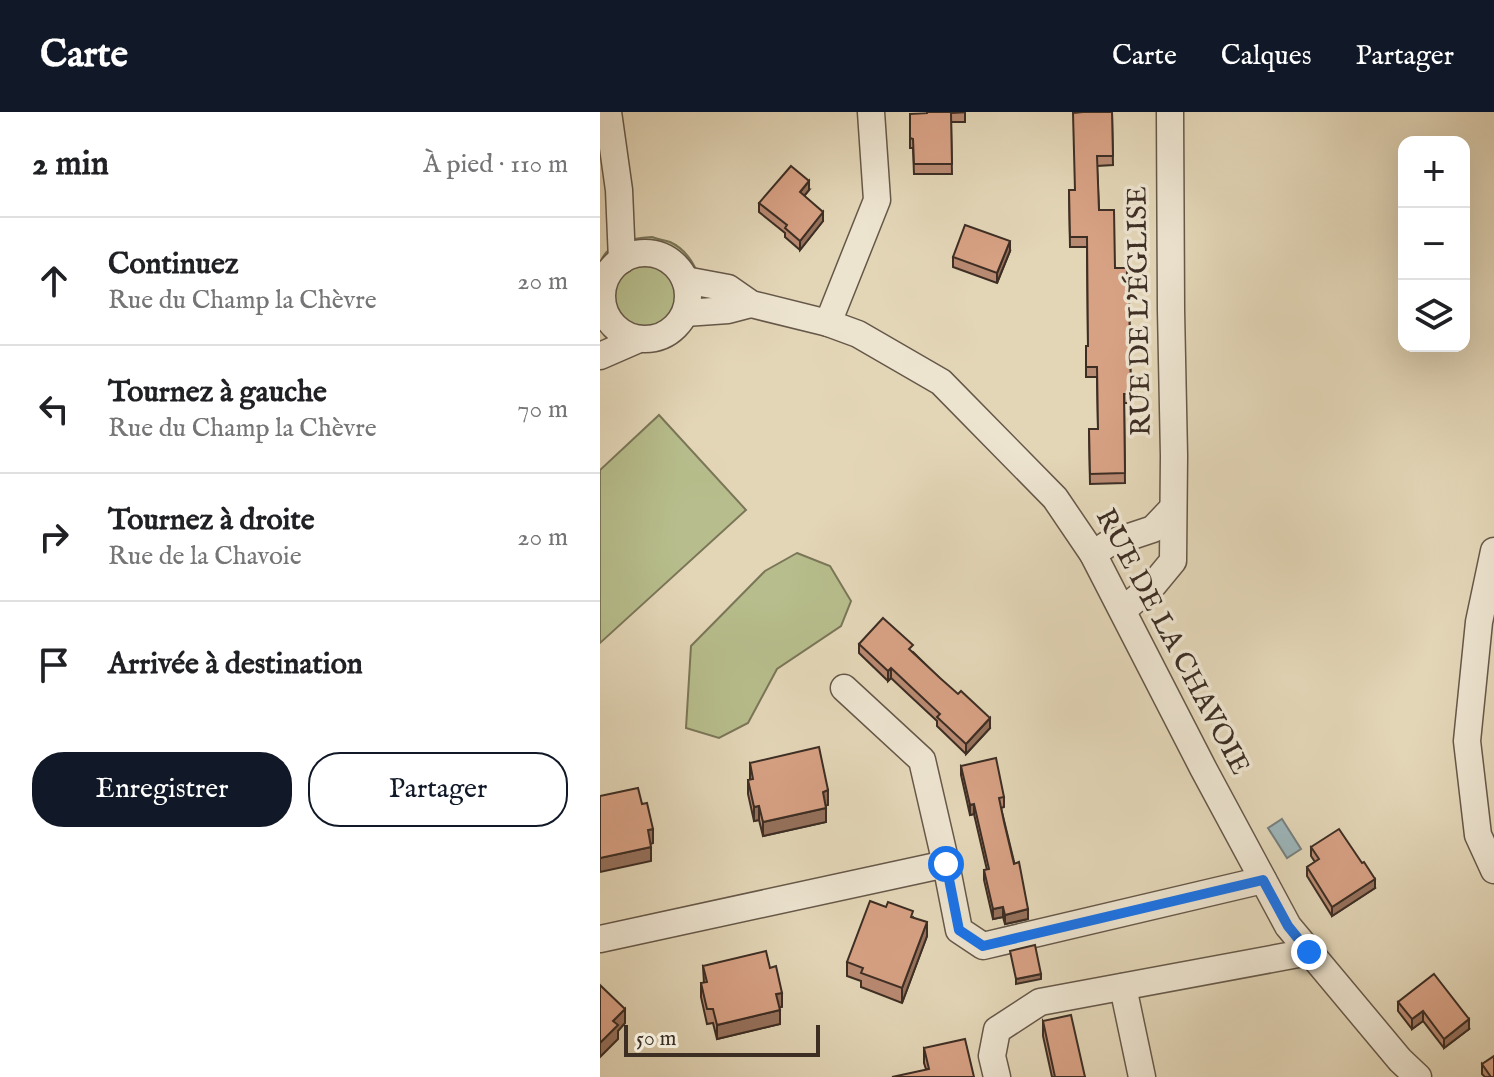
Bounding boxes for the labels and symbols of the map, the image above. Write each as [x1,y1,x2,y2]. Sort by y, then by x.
street label: RUE DE L'ÉGLISE [1119,186,1160,436]
street label: RUE DE LA CHAVOIE [1087,503,1257,781]
route start [928,846,964,882]
route end [1291,934,1327,970]
scale bar [624,1021,820,1057]

